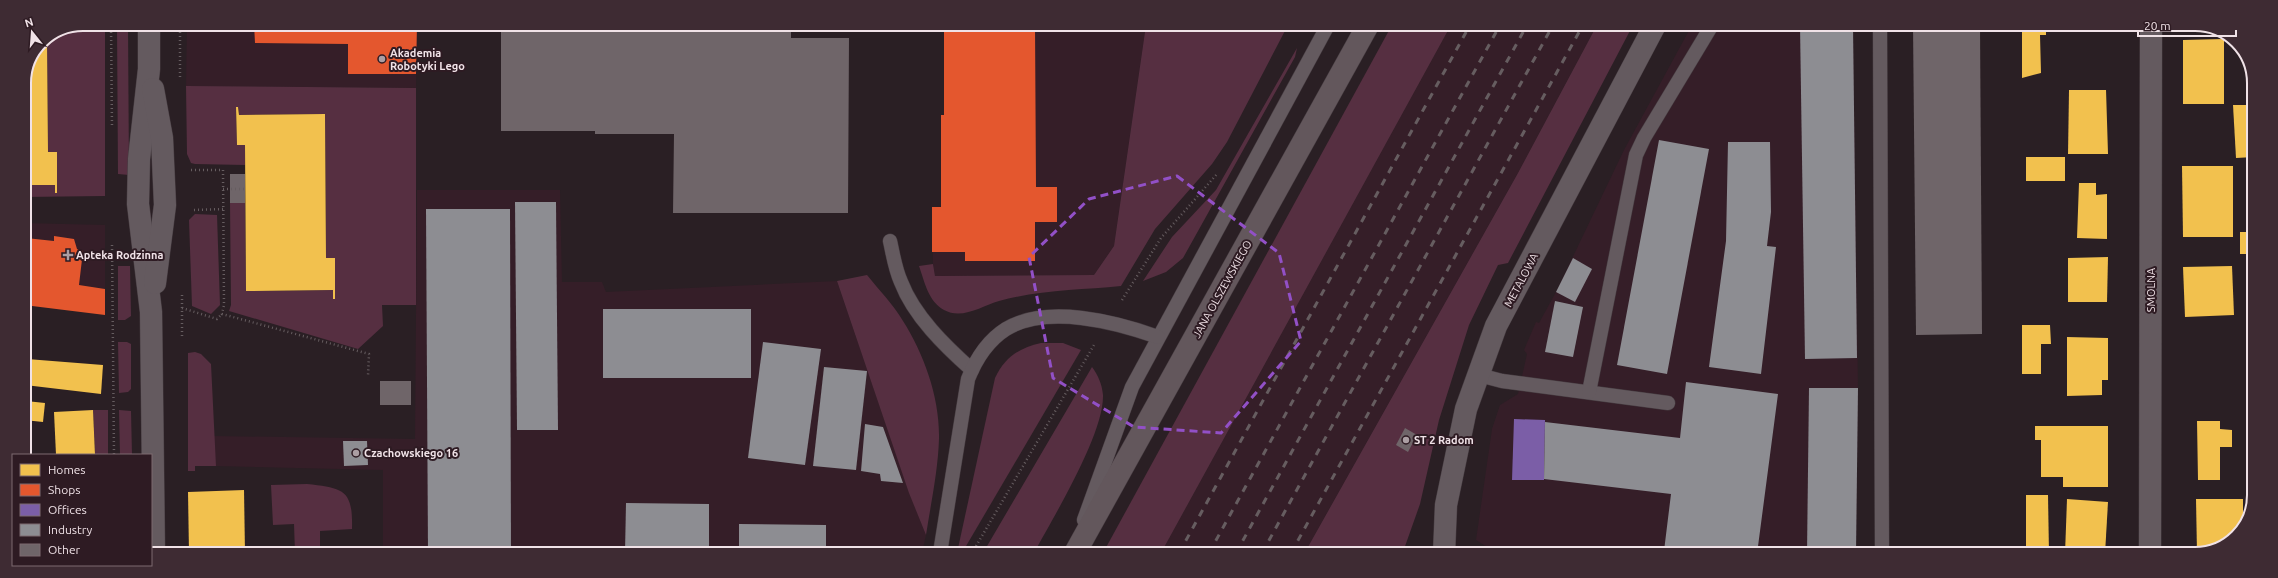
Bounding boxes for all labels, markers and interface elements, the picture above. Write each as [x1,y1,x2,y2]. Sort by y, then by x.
north arrow [12,12,52,52]
scale bar [2138,12,2236,38]
text: N [23,15,35,29]
text: 20 m [2144,19,2171,32]
place label: Akademia Robotyki Lego [390,47,465,72]
marker: Akademia Robotyki Lego [377,54,387,64]
street label: JANA OLSZEWSKIEGO [1190,238,1254,340]
place label: Apteka Rodzinna [76,249,163,261]
marker: Apteka Rodzinna [63,250,73,260]
street label: METALOWA [1502,250,1541,309]
street label: SMOLNA [2145,267,2157,312]
place label: ST 2 Radom [1414,434,1474,446]
marker: ST 2 Radom [1401,435,1411,445]
place label: Czachowskiego 16 [364,447,458,459]
marker: Czachowskiego 16 [351,448,361,458]
legend [12,454,152,566]
text: Homes [48,463,86,476]
text: Shops [48,483,80,496]
text: Offices [48,503,87,516]
text: Industry [48,523,93,536]
text: Other [48,543,81,556]

